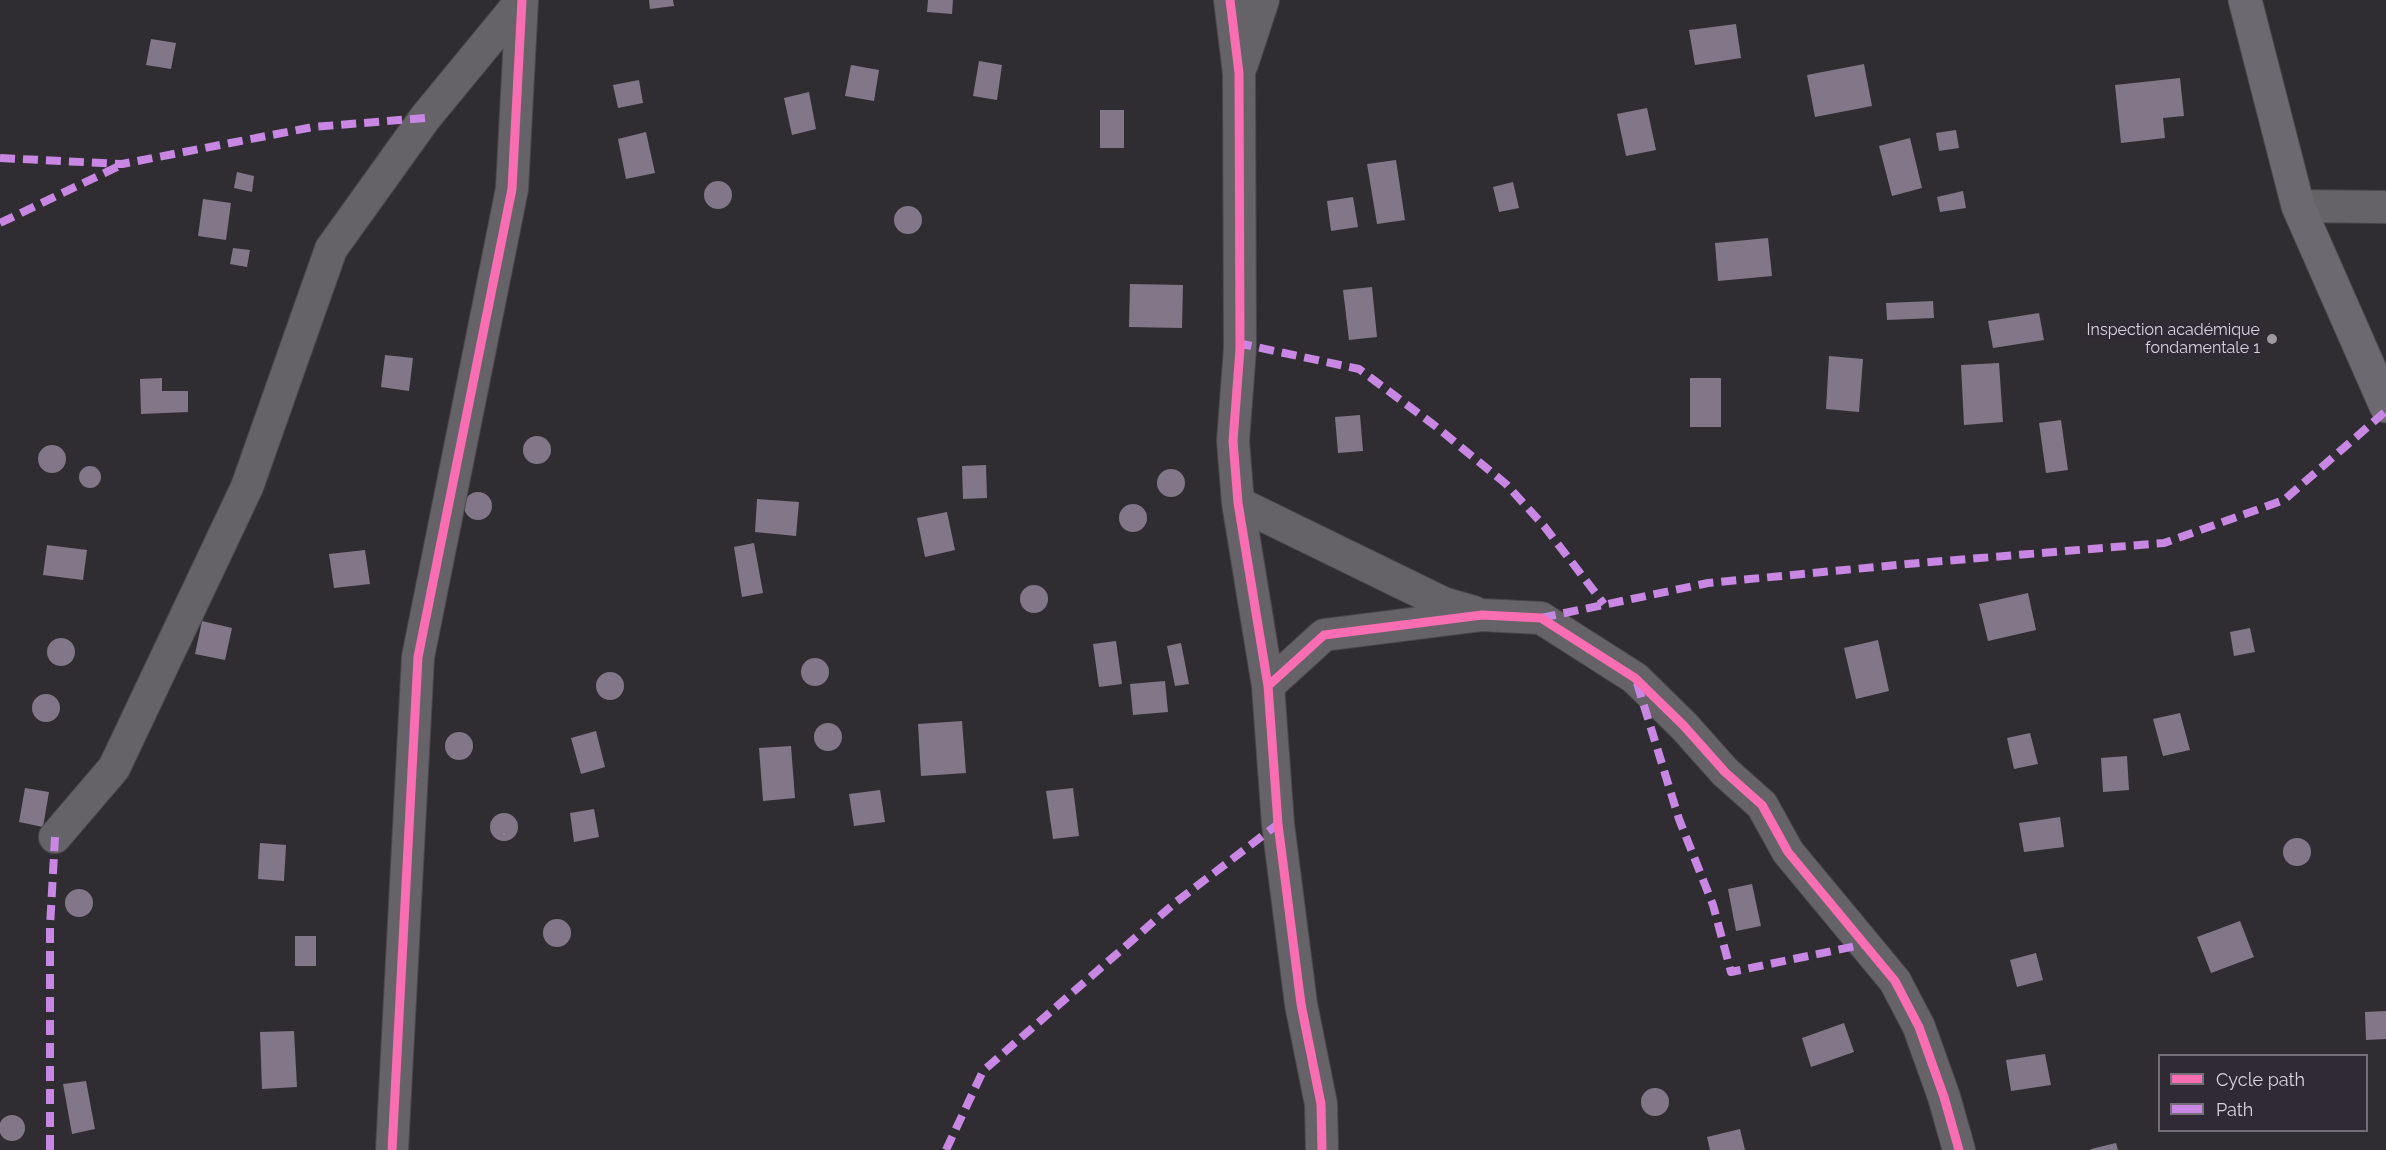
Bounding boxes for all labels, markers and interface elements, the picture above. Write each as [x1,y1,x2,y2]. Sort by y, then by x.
place label: Inspection académique fondamentale 1 [2087,320,2260,358]
marker: Inspection académique fondamentale 1 [2265,332,2279,346]
legend [2158,1054,2368,1132]
text: Cycle path [2216,1069,2305,1090]
text: Path [2216,1099,2253,1120]

